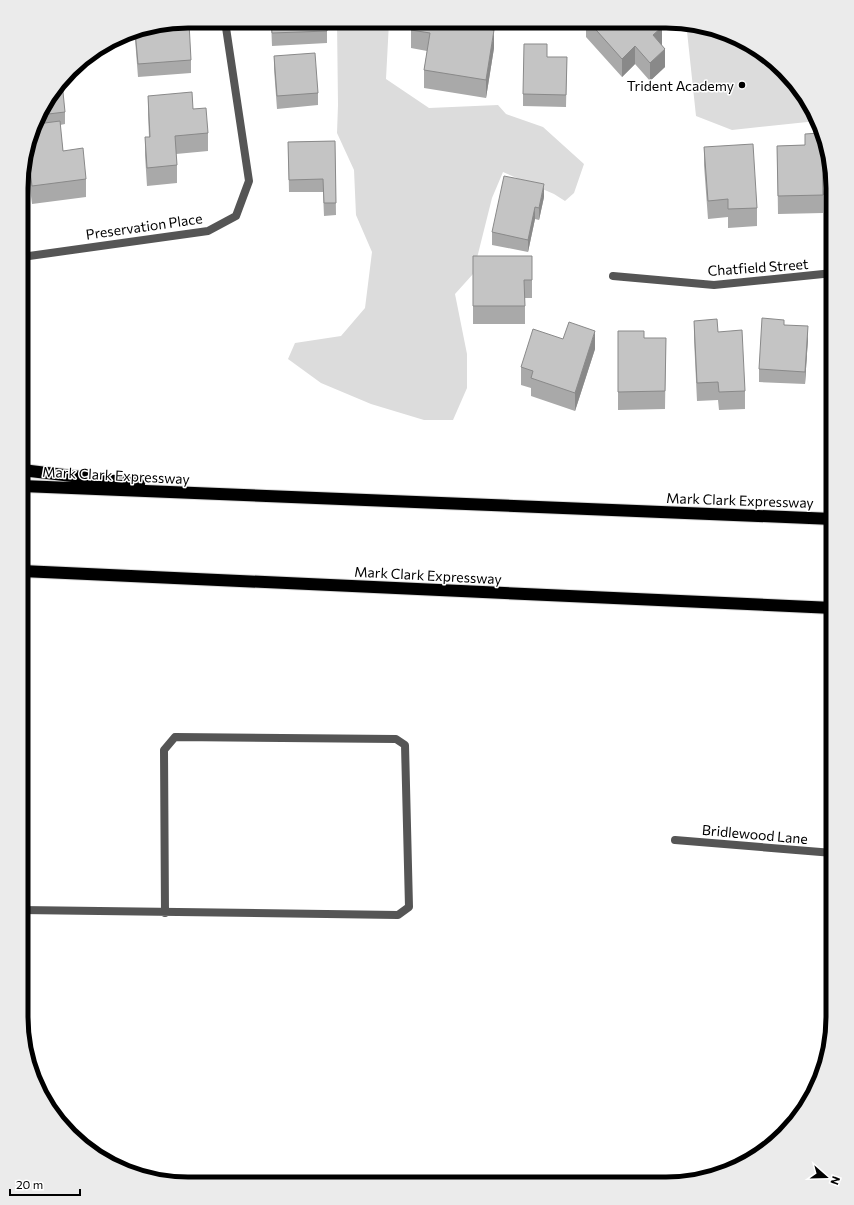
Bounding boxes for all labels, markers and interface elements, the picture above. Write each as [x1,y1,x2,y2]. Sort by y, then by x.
place label: Trident Academy [627,77,734,94]
marker: Trident Academy [737,80,747,90]
street label: Preservation Place [85,209,203,243]
street label: Chatfield Street [707,255,809,279]
street label: Mark Clark Expressway [42,463,190,487]
street label: Mark Clark Expressway [666,489,814,511]
street label: Mark Clark Expressway [354,563,502,587]
street label: Bridlewood Lane [701,821,809,847]
north arrow [806,1157,846,1197]
scale bar [10,1171,80,1197]
text: N [828,1174,843,1187]
text: 20 m [16,1177,43,1191]

